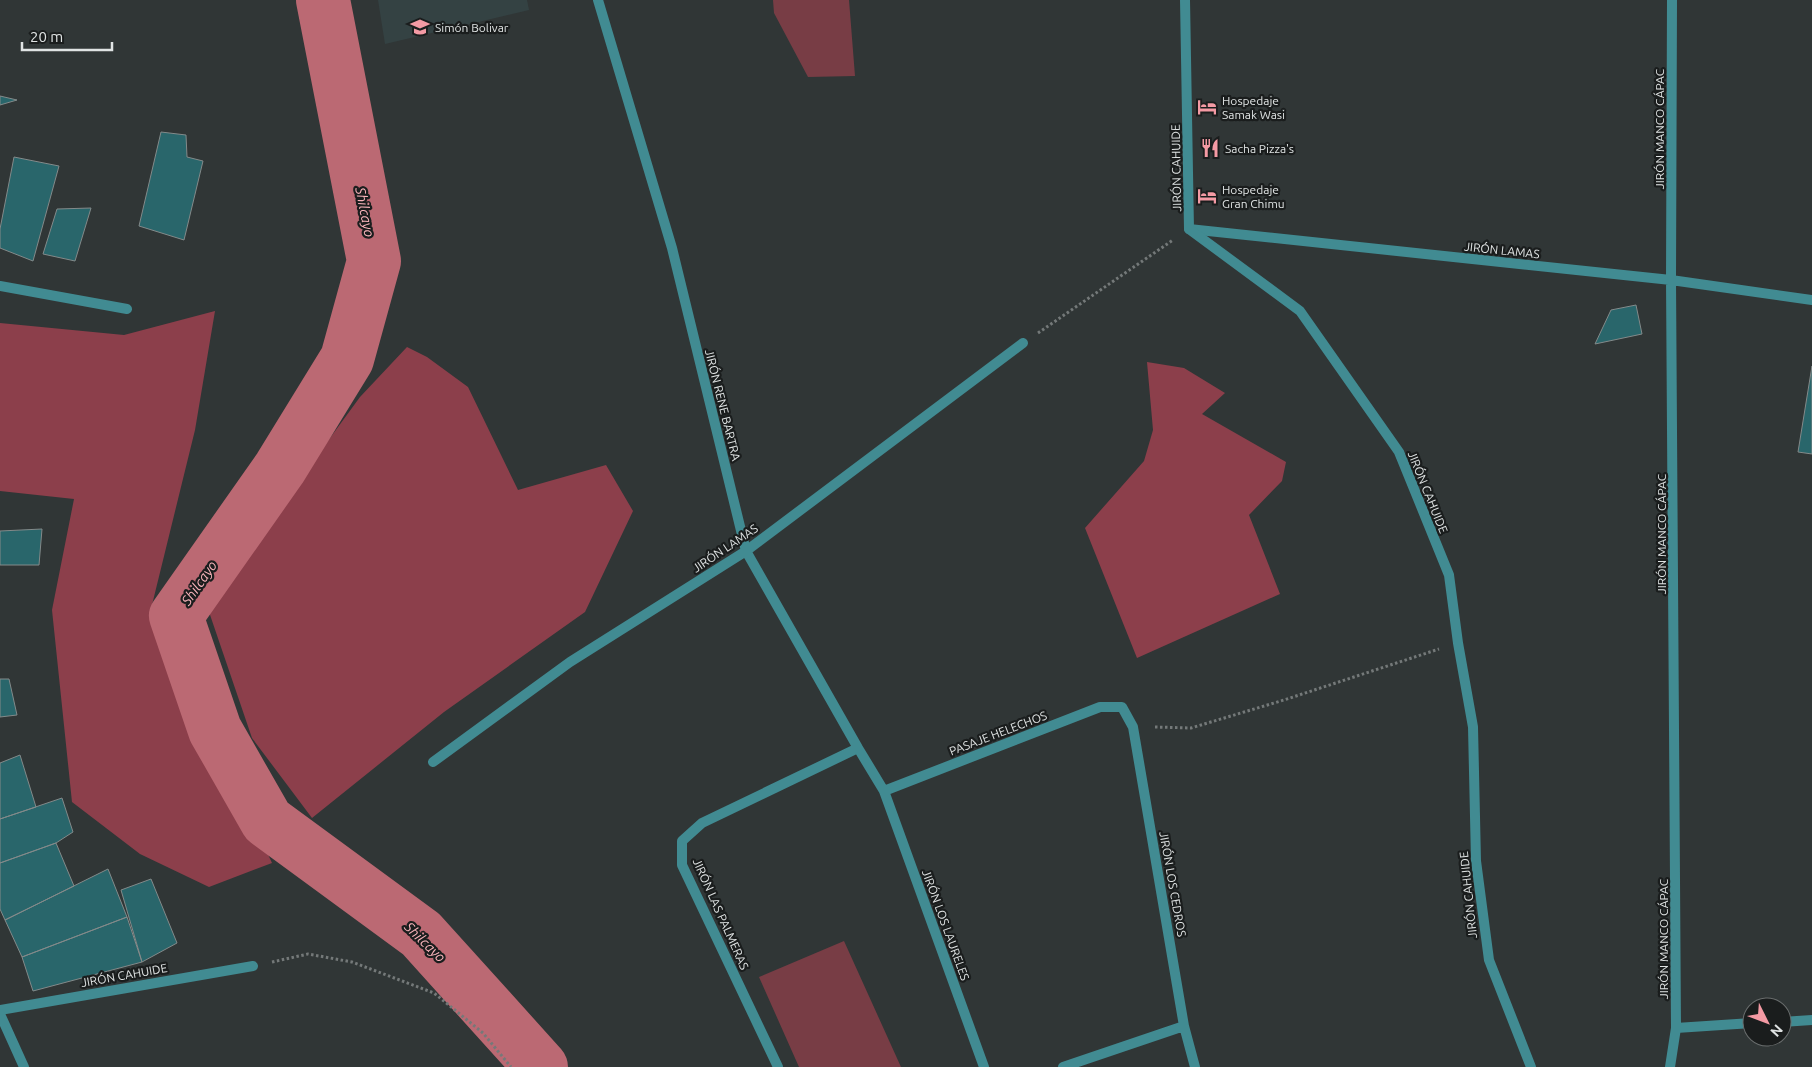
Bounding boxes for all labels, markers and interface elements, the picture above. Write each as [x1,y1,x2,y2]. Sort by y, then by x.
school or university icon: Simón Bolivar [409,16,431,38]
scale bar [22,20,112,52]
place label: Simón Bolivar [435,21,509,34]
text: 20 m [30,28,63,45]
street label: JIRÓN MANCO CÁPAC [1653,68,1666,189]
place label: Hospedaje Samak Wasi [1222,94,1285,121]
hotel icon: Hospedaje Samak Wasi [1196,96,1218,118]
street label: JIRÓN CAHUIDE [1169,124,1183,212]
restaurant icon: Sacha Pizza's [1199,137,1221,159]
place label: Sacha Pizza's [1225,142,1294,155]
place label: Hospedaje Gran Chimu [1222,183,1285,210]
water label: Shilcayo [352,185,378,239]
hotel icon: Hospedaje Gran Chimu [1196,185,1218,207]
street label: JIRÓN LAMAS [1464,240,1540,260]
street label: JIRÓN RENE BARTRA [703,348,743,462]
street label: JIRÓN CAHUIDE [1406,449,1450,535]
street label: JIRÓN MANCO CÁPAC [1655,473,1668,594]
street label: JIRÓN LAMAS [690,521,760,575]
water label: Shilcayo [177,557,220,609]
street label: PASAJE HELECHOS [947,708,1049,758]
street label: JIRÓN LOS CEDROS [1157,830,1189,938]
street label: JIRÓN CAHUIDE [1457,851,1479,939]
street label: JIRÓN LAS PALMERAS [691,856,751,972]
street label: JIRÓN LOS LAURELES [920,868,972,982]
street label: JIRÓN MANCO CÁPAC [1657,878,1670,999]
water label: Shilcayo [401,918,449,966]
street label: JIRÓN CAHUIDE [80,961,168,989]
north arrow [1742,997,1792,1047]
text: N [1767,1021,1786,1040]

